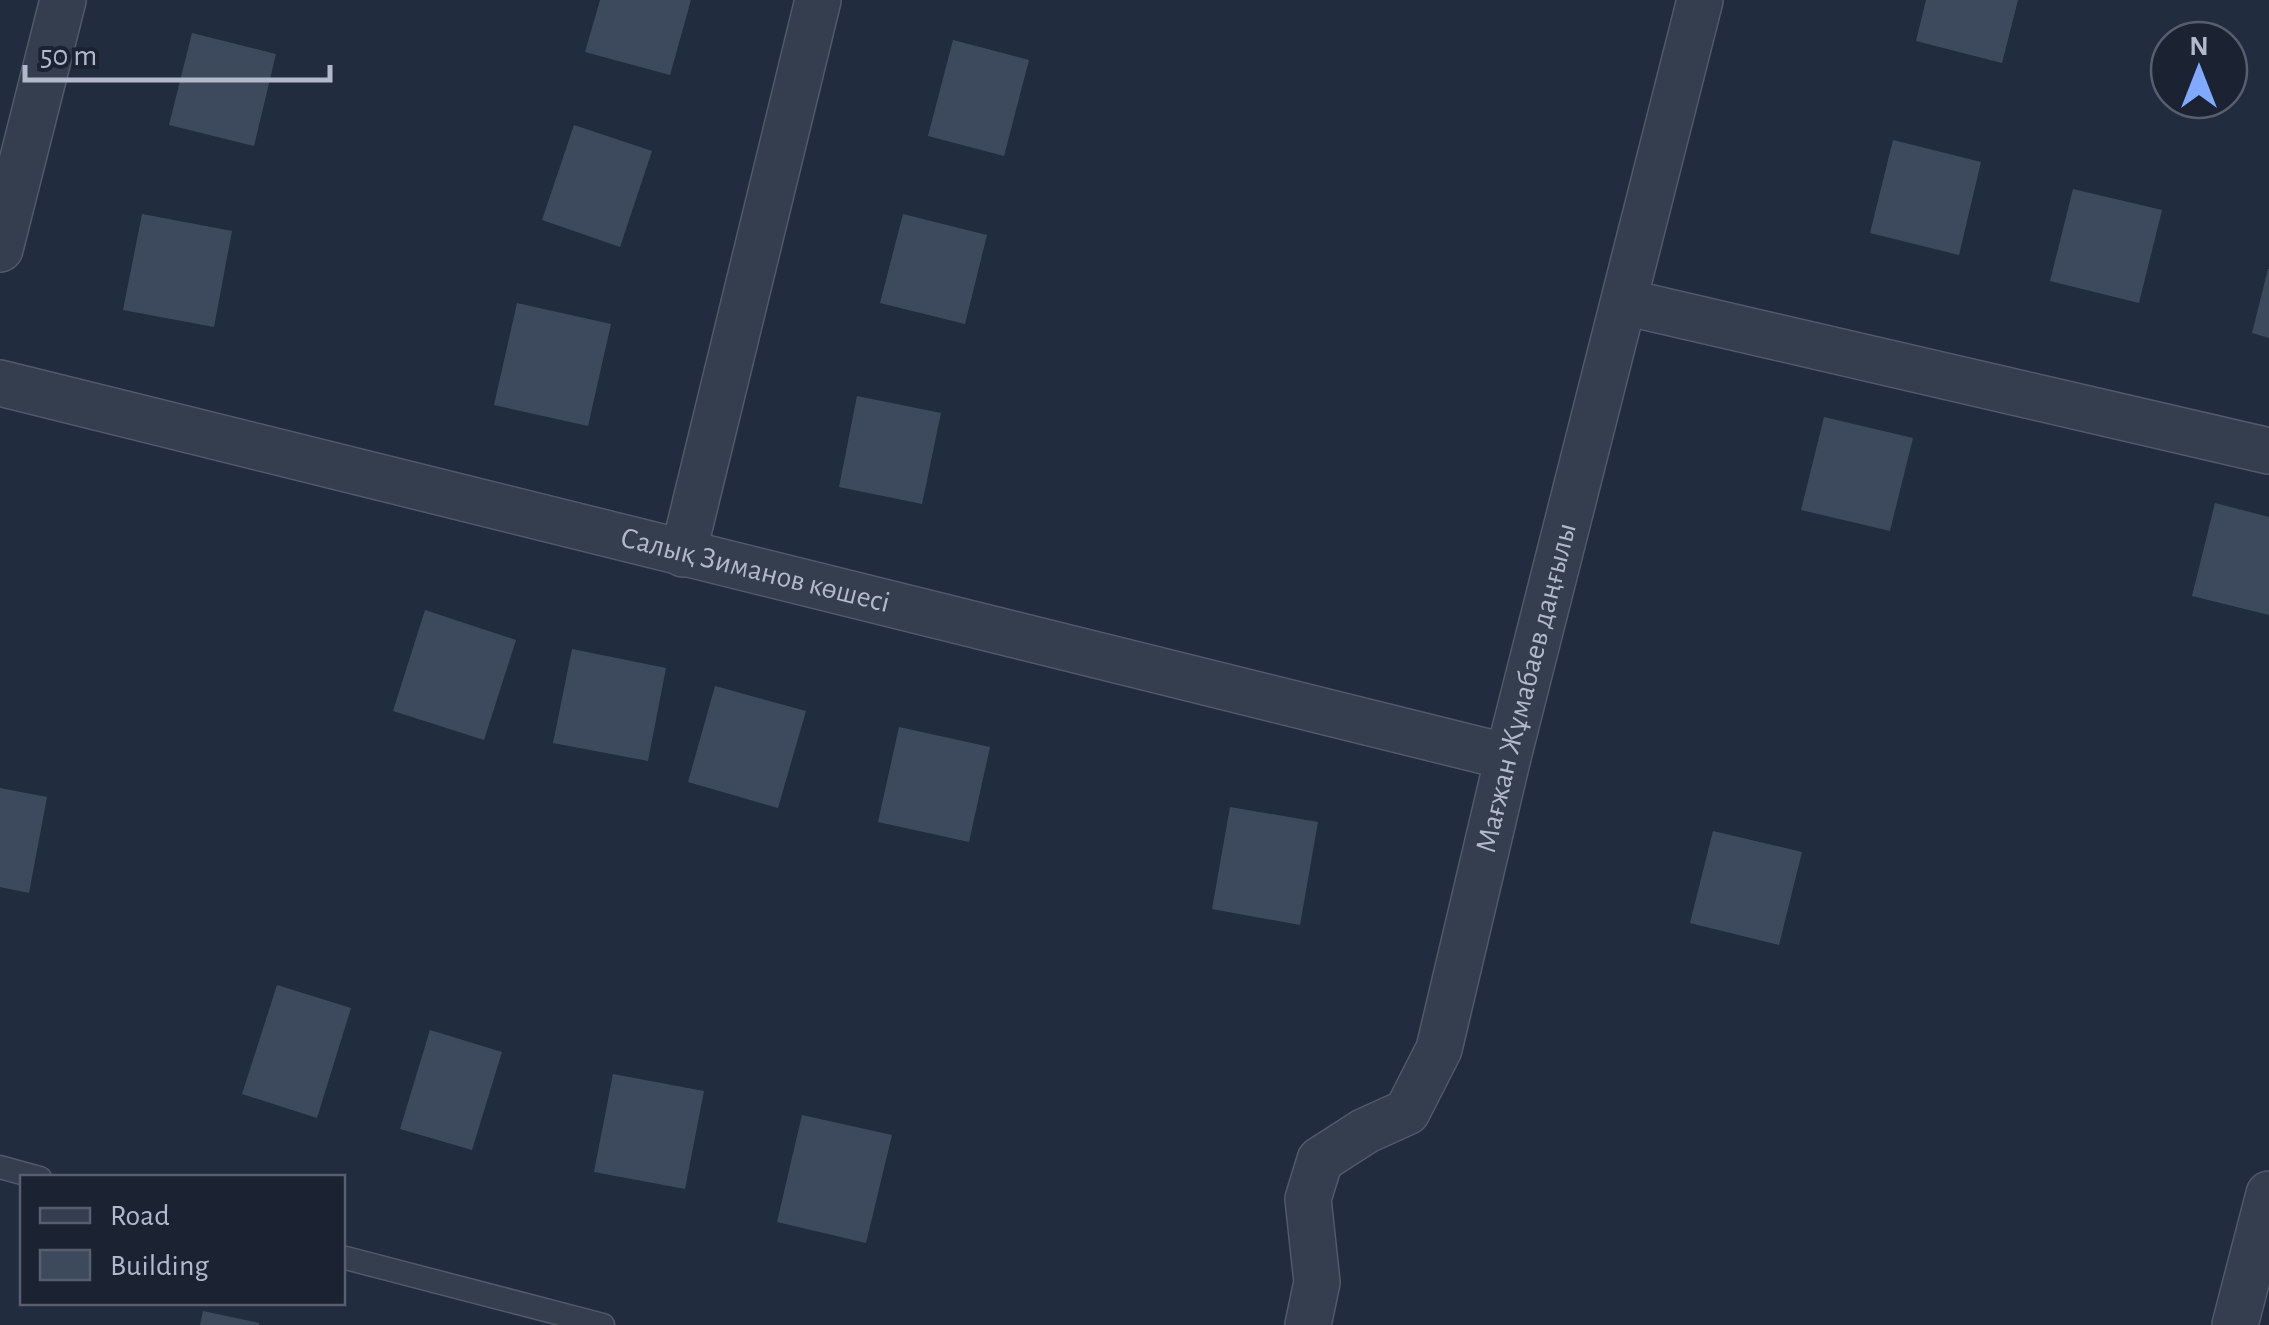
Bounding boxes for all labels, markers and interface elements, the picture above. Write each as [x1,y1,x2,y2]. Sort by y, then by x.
scale bar [25,20,330,82]
north arrow [2149,20,2249,120]
text: N [2189,33,2209,61]
text: 50 m [40,41,97,71]
street label: Мағжан Жұмабаев даңғылы [1471,520,1582,856]
street label: Салық Зиманов көшесі [617,522,893,618]
legend [20,1175,345,1305]
text: Road [110,1201,170,1231]
text: Building [110,1251,209,1281]

